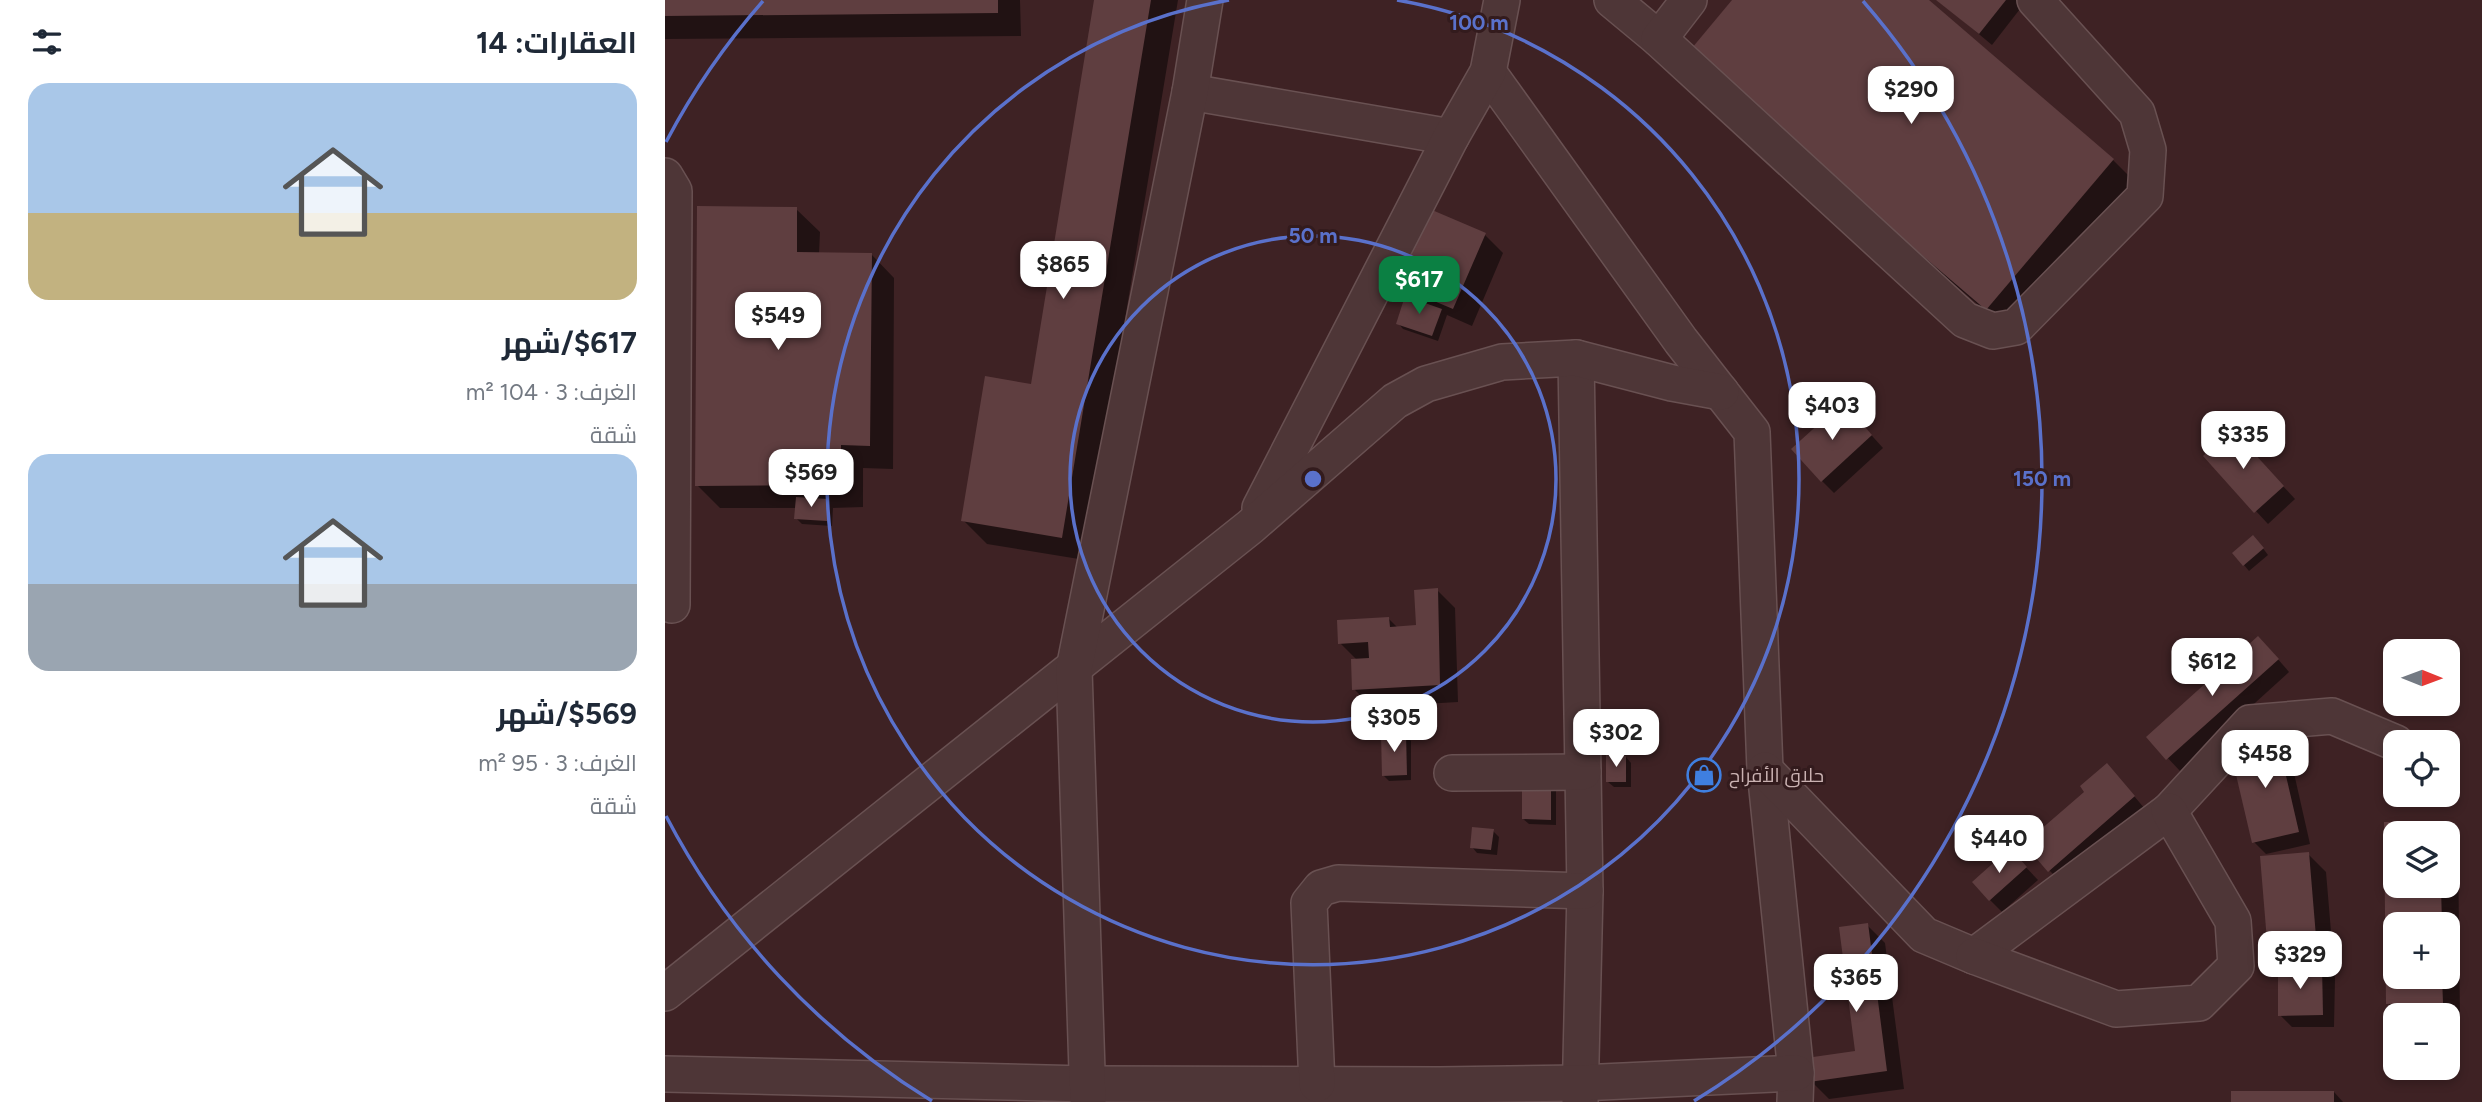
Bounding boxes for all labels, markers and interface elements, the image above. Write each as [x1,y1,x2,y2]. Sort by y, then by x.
text: 100 m [1449,10,1509,35]
icon: filters [28,23,66,61]
text: العقارات: 14 [476,24,637,61]
pin: $290 [1870,66,1952,126]
text: $290 [1884,75,1938,103]
icon: home [270,129,396,255]
text: 50 m [1288,223,1338,248]
pin: $865 [1022,242,1104,301]
text: $865 [1036,250,1090,278]
pin: $617 [1378,256,1460,316]
text: $617 [1395,265,1443,293]
pin: $549 [737,292,819,352]
text: $549 [751,301,805,329]
text: $617/شهر [502,324,637,361]
text: الغرف: 3 · 104 m² [466,378,637,406]
pin: $403 [1791,382,1873,442]
text: $403 [1805,391,1860,419]
pin: $335 [2202,412,2284,471]
text: $335 [2217,420,2269,448]
text: شقة [590,421,637,449]
pin: $569 [770,449,852,509]
text: $569 [785,458,837,486]
text: 150 m [2013,466,2071,491]
centre of rings [1301,467,1325,491]
icon: home [270,500,396,626]
pin: $612 [2171,638,2253,698]
north arrow [2383,639,2461,716]
map controls [2383,639,2460,1080]
text: $612 [2187,647,2237,675]
pin: $305 [1353,694,1435,754]
text: $569/شهر [497,695,637,732]
text: $305 [1367,703,1421,731]
pin: $302 [1575,710,1657,769]
text: $302 [1589,718,1643,746]
pin: $458 [2224,730,2306,790]
button: locate [2383,730,2460,807]
text: $458 [2238,739,2292,767]
text: الغرف: 3 · 95 m² [478,749,637,777]
shop icon: حلاق الأفراح [1685,756,1723,794]
place label: حلاق الأفراح [1729,764,1824,789]
text: شقة [590,792,637,820]
pin: $440 [1958,816,2040,875]
button: layers [2383,821,2460,898]
text: $440 [1971,824,2027,852]
button: + [2383,912,2460,989]
pin: $329 [2259,932,2341,991]
text: $329 [2274,940,2326,968]
pin: $365 [1815,954,1897,1014]
text: $365 [1830,963,1882,991]
button: − [2383,1003,2460,1080]

